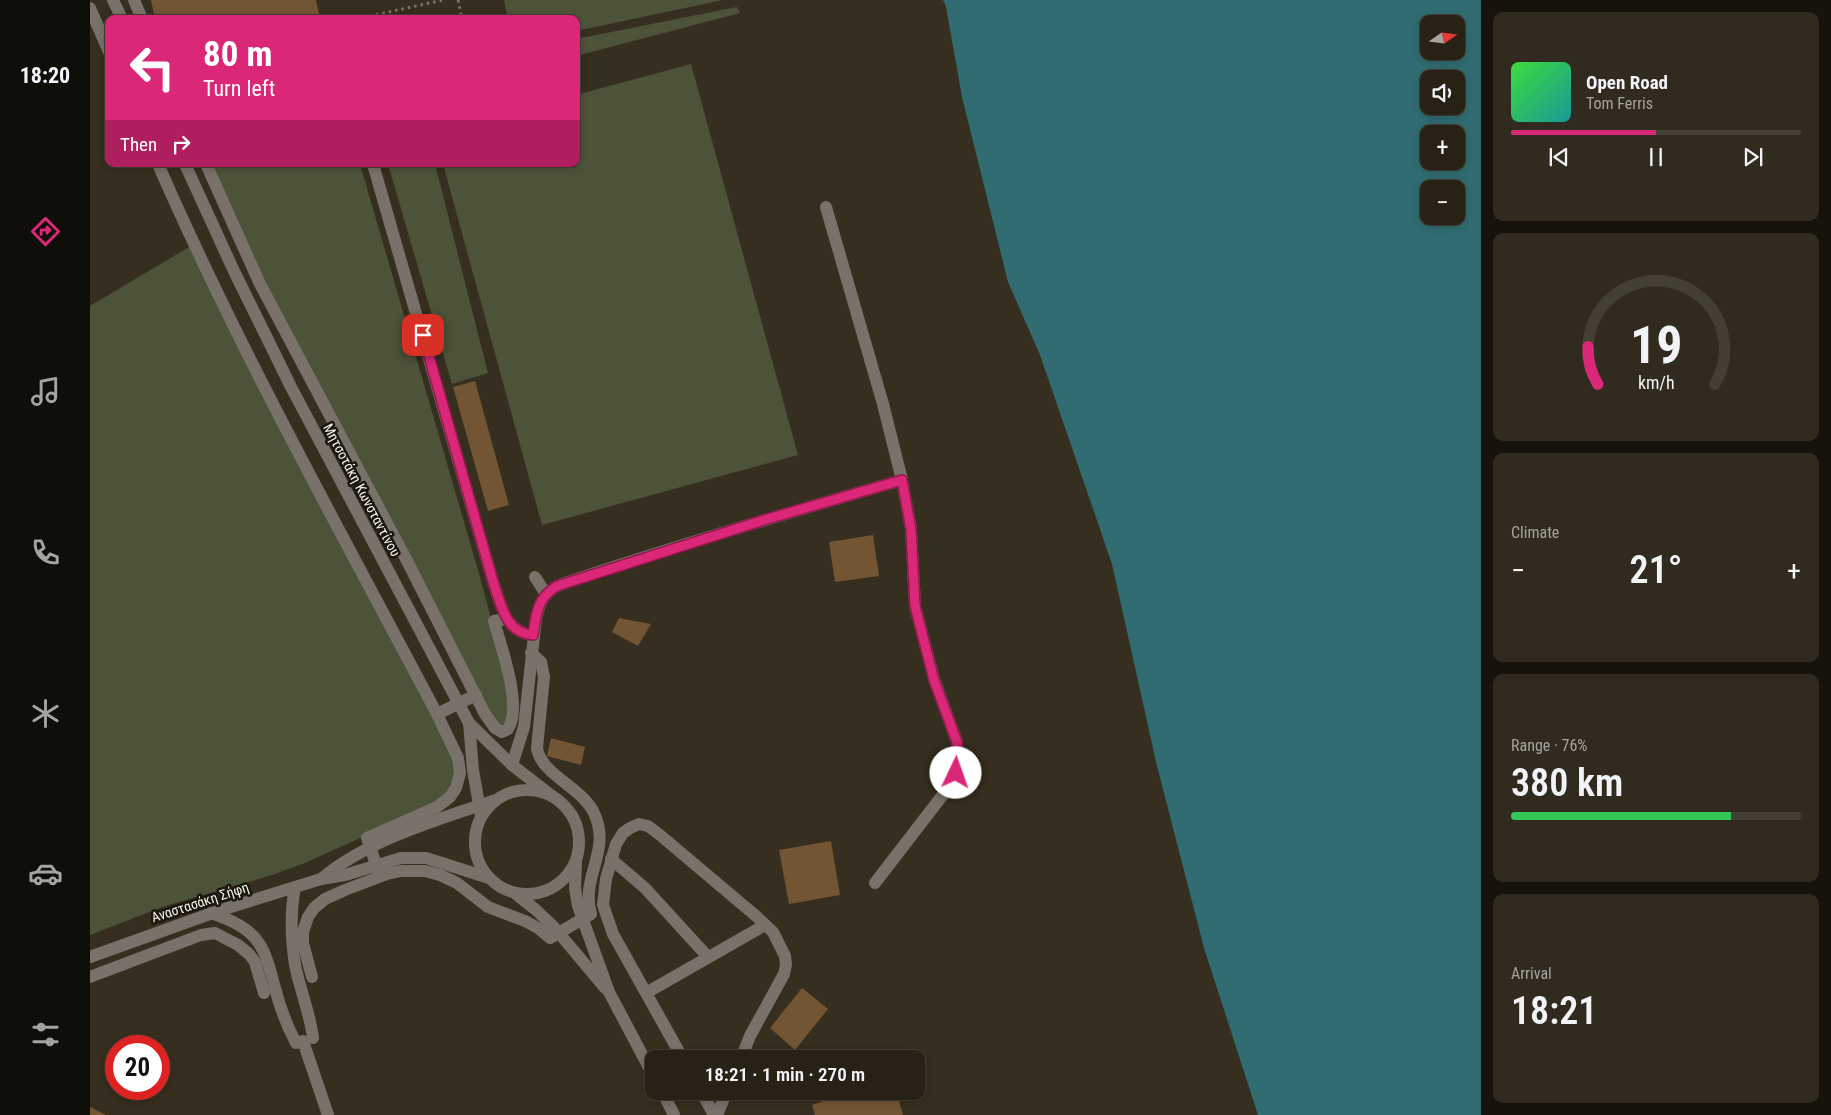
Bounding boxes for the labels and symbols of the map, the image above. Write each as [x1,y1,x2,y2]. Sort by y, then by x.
north arrow [1420,15,1465,60]
pin [402,314,444,356]
street label: Μητσοτάκη Κωνσταντίνου [320,421,404,559]
position arrow [929,746,981,798]
street label: Αναστασάκη Σήφη [149,879,251,926]
speed limit sign: 20 [105,1035,170,1100]

